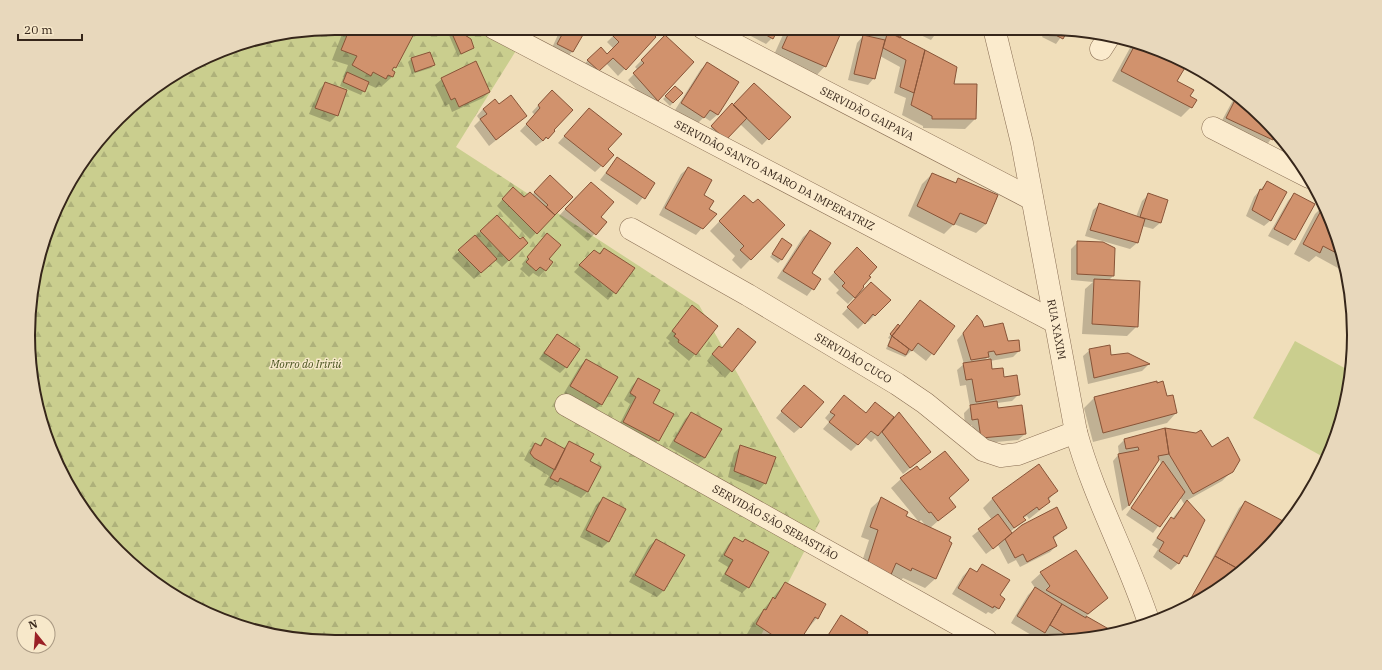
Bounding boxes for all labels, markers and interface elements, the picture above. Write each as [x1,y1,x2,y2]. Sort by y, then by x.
scale bar [18,16,82,42]
text: 20 m [24,22,53,37]
street label: SERVIDÃO GAIPAVA [818,83,917,144]
street label: SERVIDÃO SANTO AMARO DA IMPERATRIZ [672,117,877,233]
street label: RUA XAXIM [1044,298,1069,361]
street label: SERVIDÃO CUCO [812,330,894,386]
park label: Morro do Iririú [269,357,342,371]
street label: SERVIDÃO SÃO SEBASTIÃO [710,481,841,563]
north arrow [16,614,56,654]
text: N [27,616,40,632]

